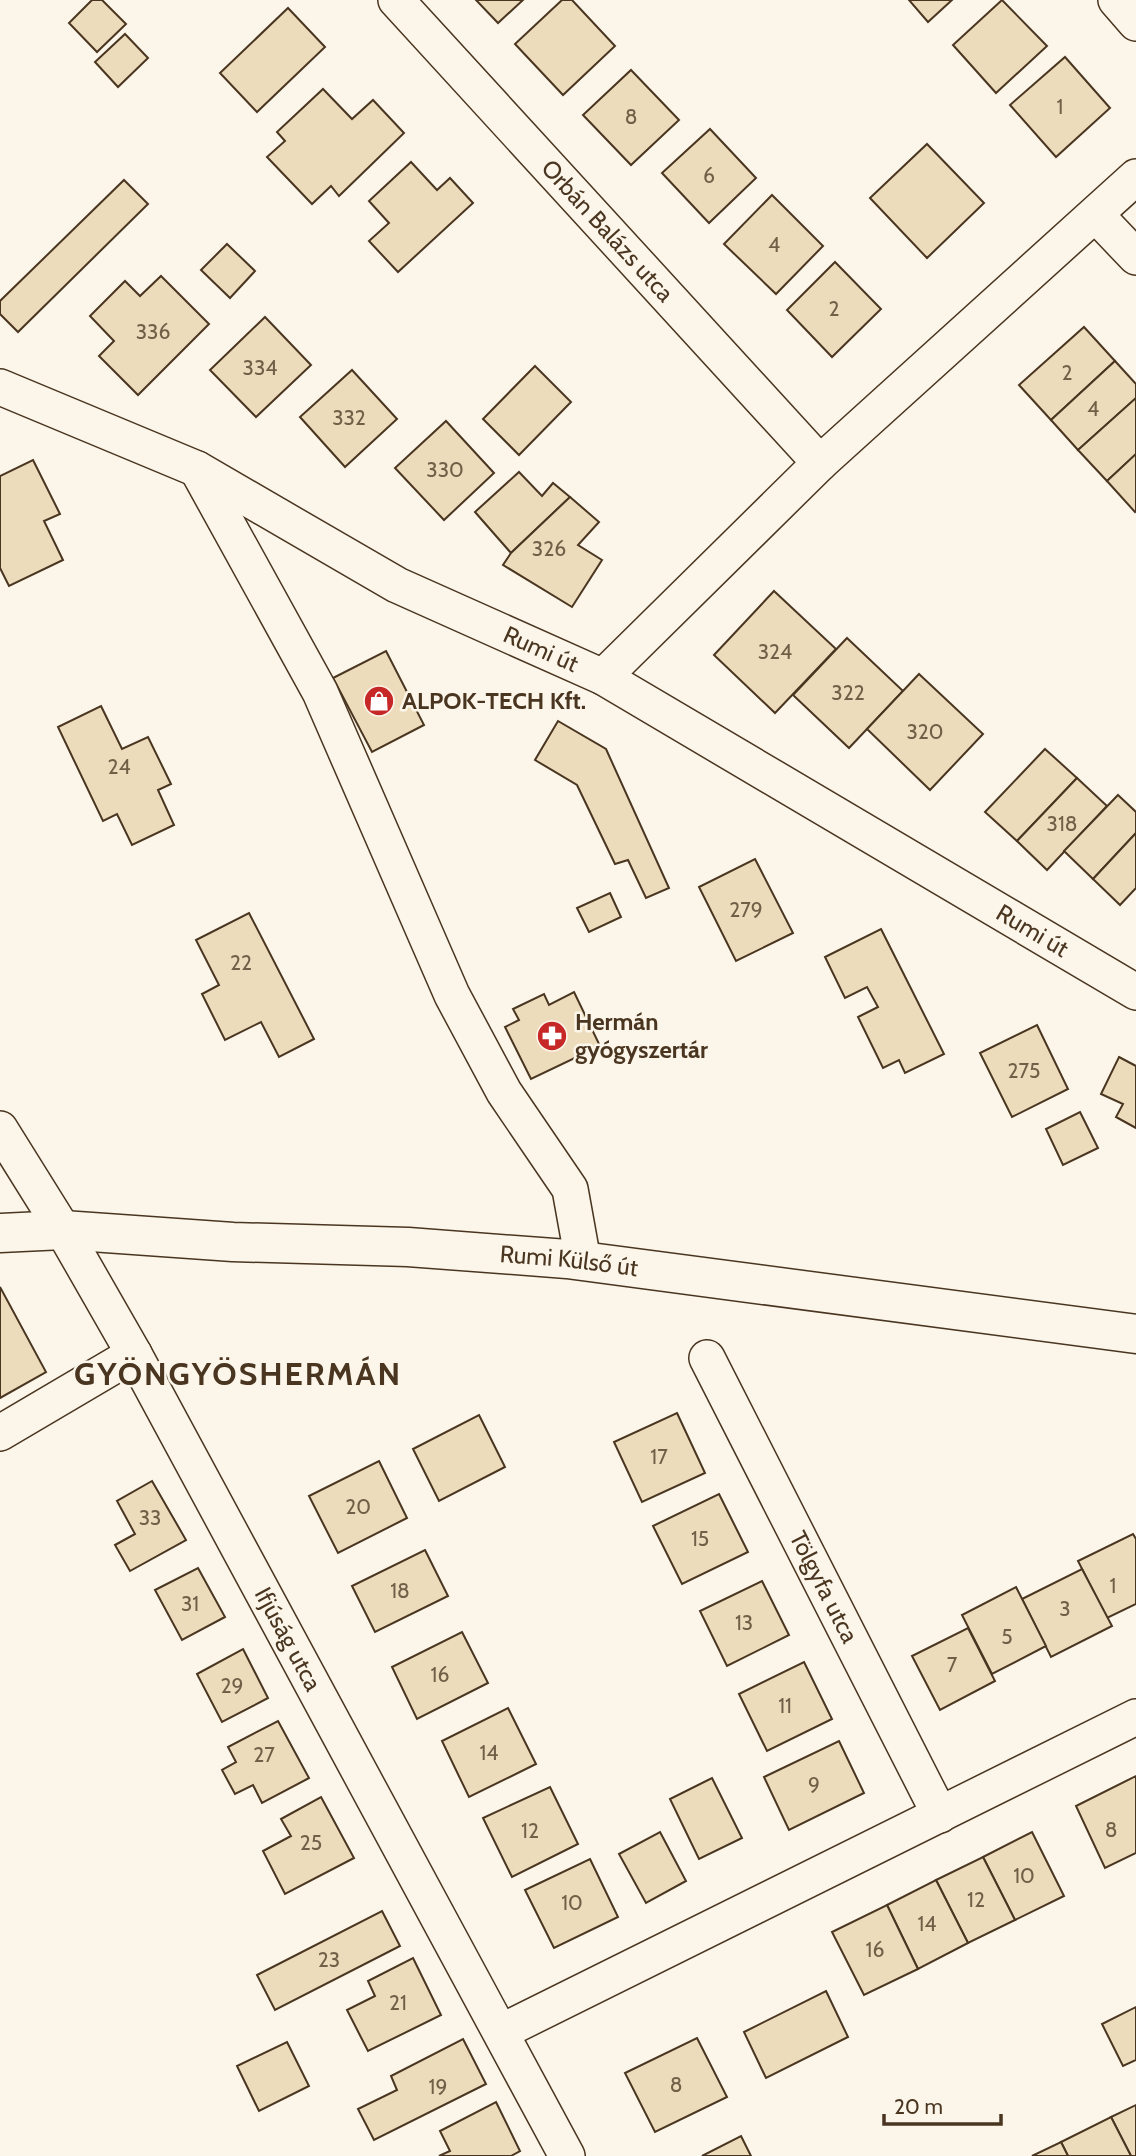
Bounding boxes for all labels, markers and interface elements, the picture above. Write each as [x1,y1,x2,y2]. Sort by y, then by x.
house number: 1 [1057,94,1063,119]
house number: 8 [625,104,637,129]
street label: Orbán Balázs utca [535,153,680,308]
house number: 6 [703,163,715,188]
house number: 4 [768,232,780,257]
house number: 2 [828,296,840,321]
house number: 336 [136,319,170,344]
house number: 334 [243,355,277,380]
house number: 2 [1061,360,1073,385]
house number: 4 [1087,396,1099,421]
house number: 332 [332,405,366,430]
house number: 330 [426,457,464,482]
house number: 326 [532,536,566,561]
street label: Rumi út [499,619,583,678]
house number: 324 [758,639,792,664]
house number: 322 [831,680,865,705]
shop icon: ALPOK-TECH Kft. [362,684,396,718]
place label: ALPOK-TECH Kft. [402,686,586,715]
house number: 320 [906,719,944,744]
house number: 24 [107,754,131,779]
house number: 318 [1047,811,1077,836]
house number: 279 [729,897,763,922]
street label: Rumi út [991,898,1074,963]
house number: 22 [230,950,252,975]
place label: Hermán gyógyszertár [575,1007,708,1064]
pharmacy icon: Hermán gyógyszertár [535,1019,569,1053]
house number: 275 [1008,1058,1040,1083]
street label: Rumi Külső út [499,1239,640,1282]
district label: GYÖNGYÖSHERMÁN [74,1354,402,1393]
house number: 17 [650,1444,668,1469]
house number: 20 [345,1494,371,1519]
house number: 33 [139,1505,161,1530]
house number: 15 [691,1526,709,1551]
street label: Tölgyfa utca [784,1526,865,1648]
house number: 1 [1110,1573,1116,1598]
house number: 18 [390,1578,410,1603]
street label: Ifjúság utca [249,1582,328,1696]
house number: 31 [181,1591,199,1616]
house number: 3 [1059,1596,1071,1621]
house number: 13 [735,1610,753,1635]
house number: 5 [1001,1624,1013,1649]
house number: 7 [947,1652,958,1677]
house number: 16 [431,1662,449,1687]
house number: 29 [221,1673,243,1698]
house number: 11 [778,1693,792,1718]
house number: 14 [480,1740,498,1765]
house number: 27 [253,1742,275,1767]
house number: 9 [808,1772,820,1797]
house number: 8 [1105,1817,1117,1842]
house number: 12 [521,1818,539,1843]
house number: 25 [300,1830,322,1855]
house number: 10 [1013,1863,1035,1888]
house number: 12 [967,1887,985,1912]
house number: 10 [561,1890,583,1915]
house number: 14 [918,1911,936,1936]
house number: 16 [866,1937,884,1962]
house number: 23 [318,1947,340,1972]
house number: 21 [389,1990,407,2015]
house number: 8 [670,2072,682,2097]
house number: 19 [429,2074,447,2099]
scale bar [884,2082,1001,2126]
text: 20 m [894,2094,943,2119]

